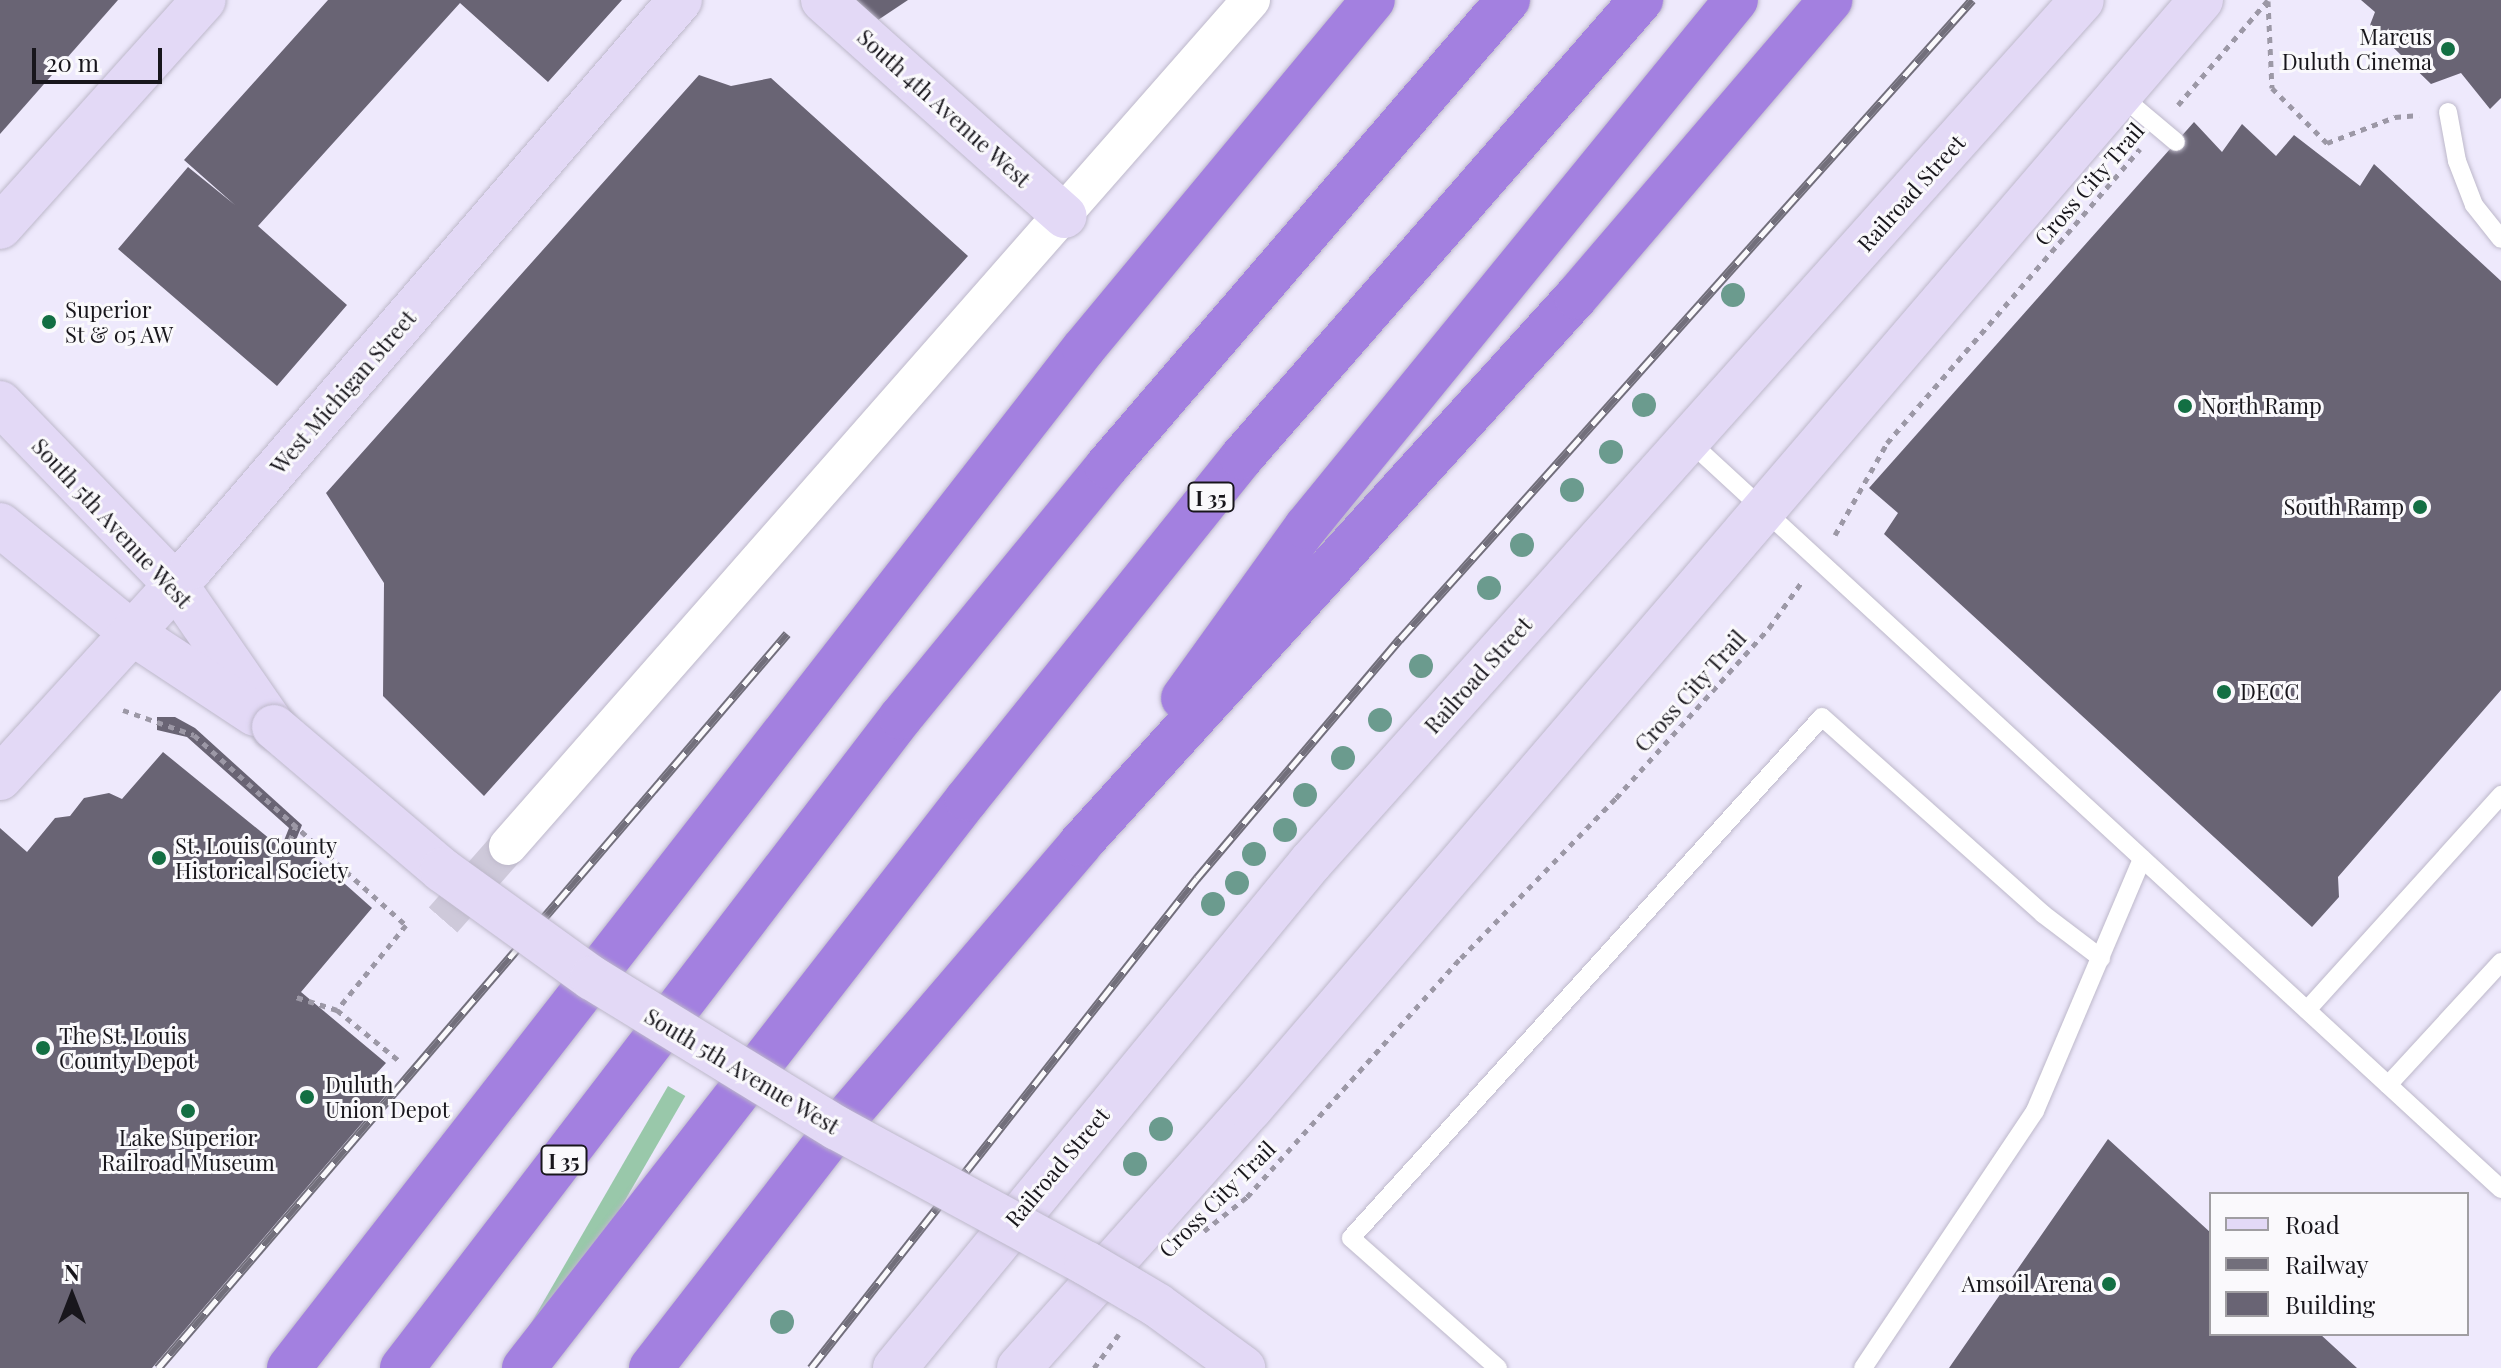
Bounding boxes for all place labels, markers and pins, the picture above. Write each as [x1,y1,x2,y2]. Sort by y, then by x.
place label: Marcus Duluth Cinema [2282,23,2432,74]
marker: Marcus Duluth Cinema [2439,40,2457,58]
place label: Superior St & 05 AW [65,296,175,348]
marker: Superior St & 05 AW [40,313,58,331]
place label: North Ramp [2201,393,2322,419]
marker: North Ramp [2176,397,2194,415]
place label: South Ramp [2284,494,2404,520]
marker: South Ramp [2411,498,2429,516]
place label: DECC [2240,679,2299,705]
marker: DECC [2215,683,2233,701]
place label: St. Louis County Historical Society [175,832,349,884]
marker: St. Louis County Historical Society [150,849,168,867]
place label: The St. Louis County Depot [59,1022,196,1074]
marker: The St. Louis County Depot [34,1039,52,1057]
place label: Duluth Union Depot [325,1071,450,1122]
marker: Duluth Union Depot [296,1086,318,1108]
marker: Lake Superior Railroad Museum [179,1102,197,1120]
place label: Lake Superior Railroad Museum [101,1124,275,1176]
place label: Amsoil Arena [1961,1271,2093,1297]
marker: Amsoil Arena [2100,1275,2118,1293]

